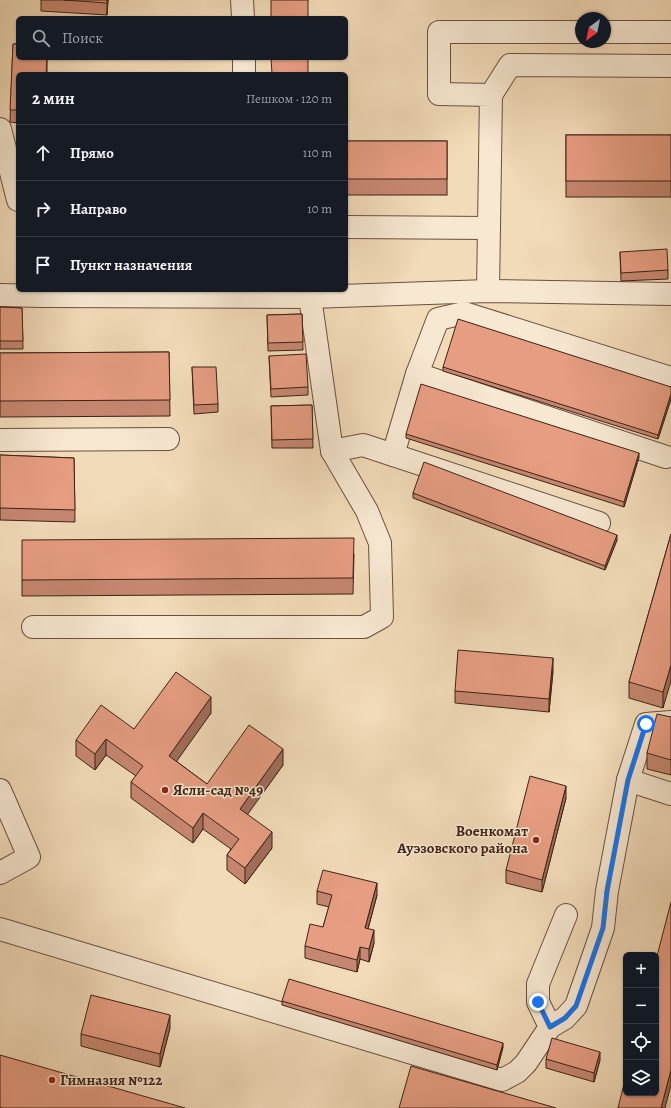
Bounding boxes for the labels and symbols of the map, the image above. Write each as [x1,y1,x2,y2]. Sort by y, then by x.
north arrow [575,12,611,48]
route start [637,715,655,733]
place label: Ясли-сад №49 [173,780,263,800]
marker: Ясли-сад №49 [160,785,170,795]
place label: Военкомат Ауэзовского района [396,821,529,858]
marker: Военкомат Ауэзовского района [531,835,541,845]
route end [529,993,547,1011]
place label: Гимназия №122 [60,1070,163,1090]
marker: Гимназия №122 [47,1075,57,1085]

